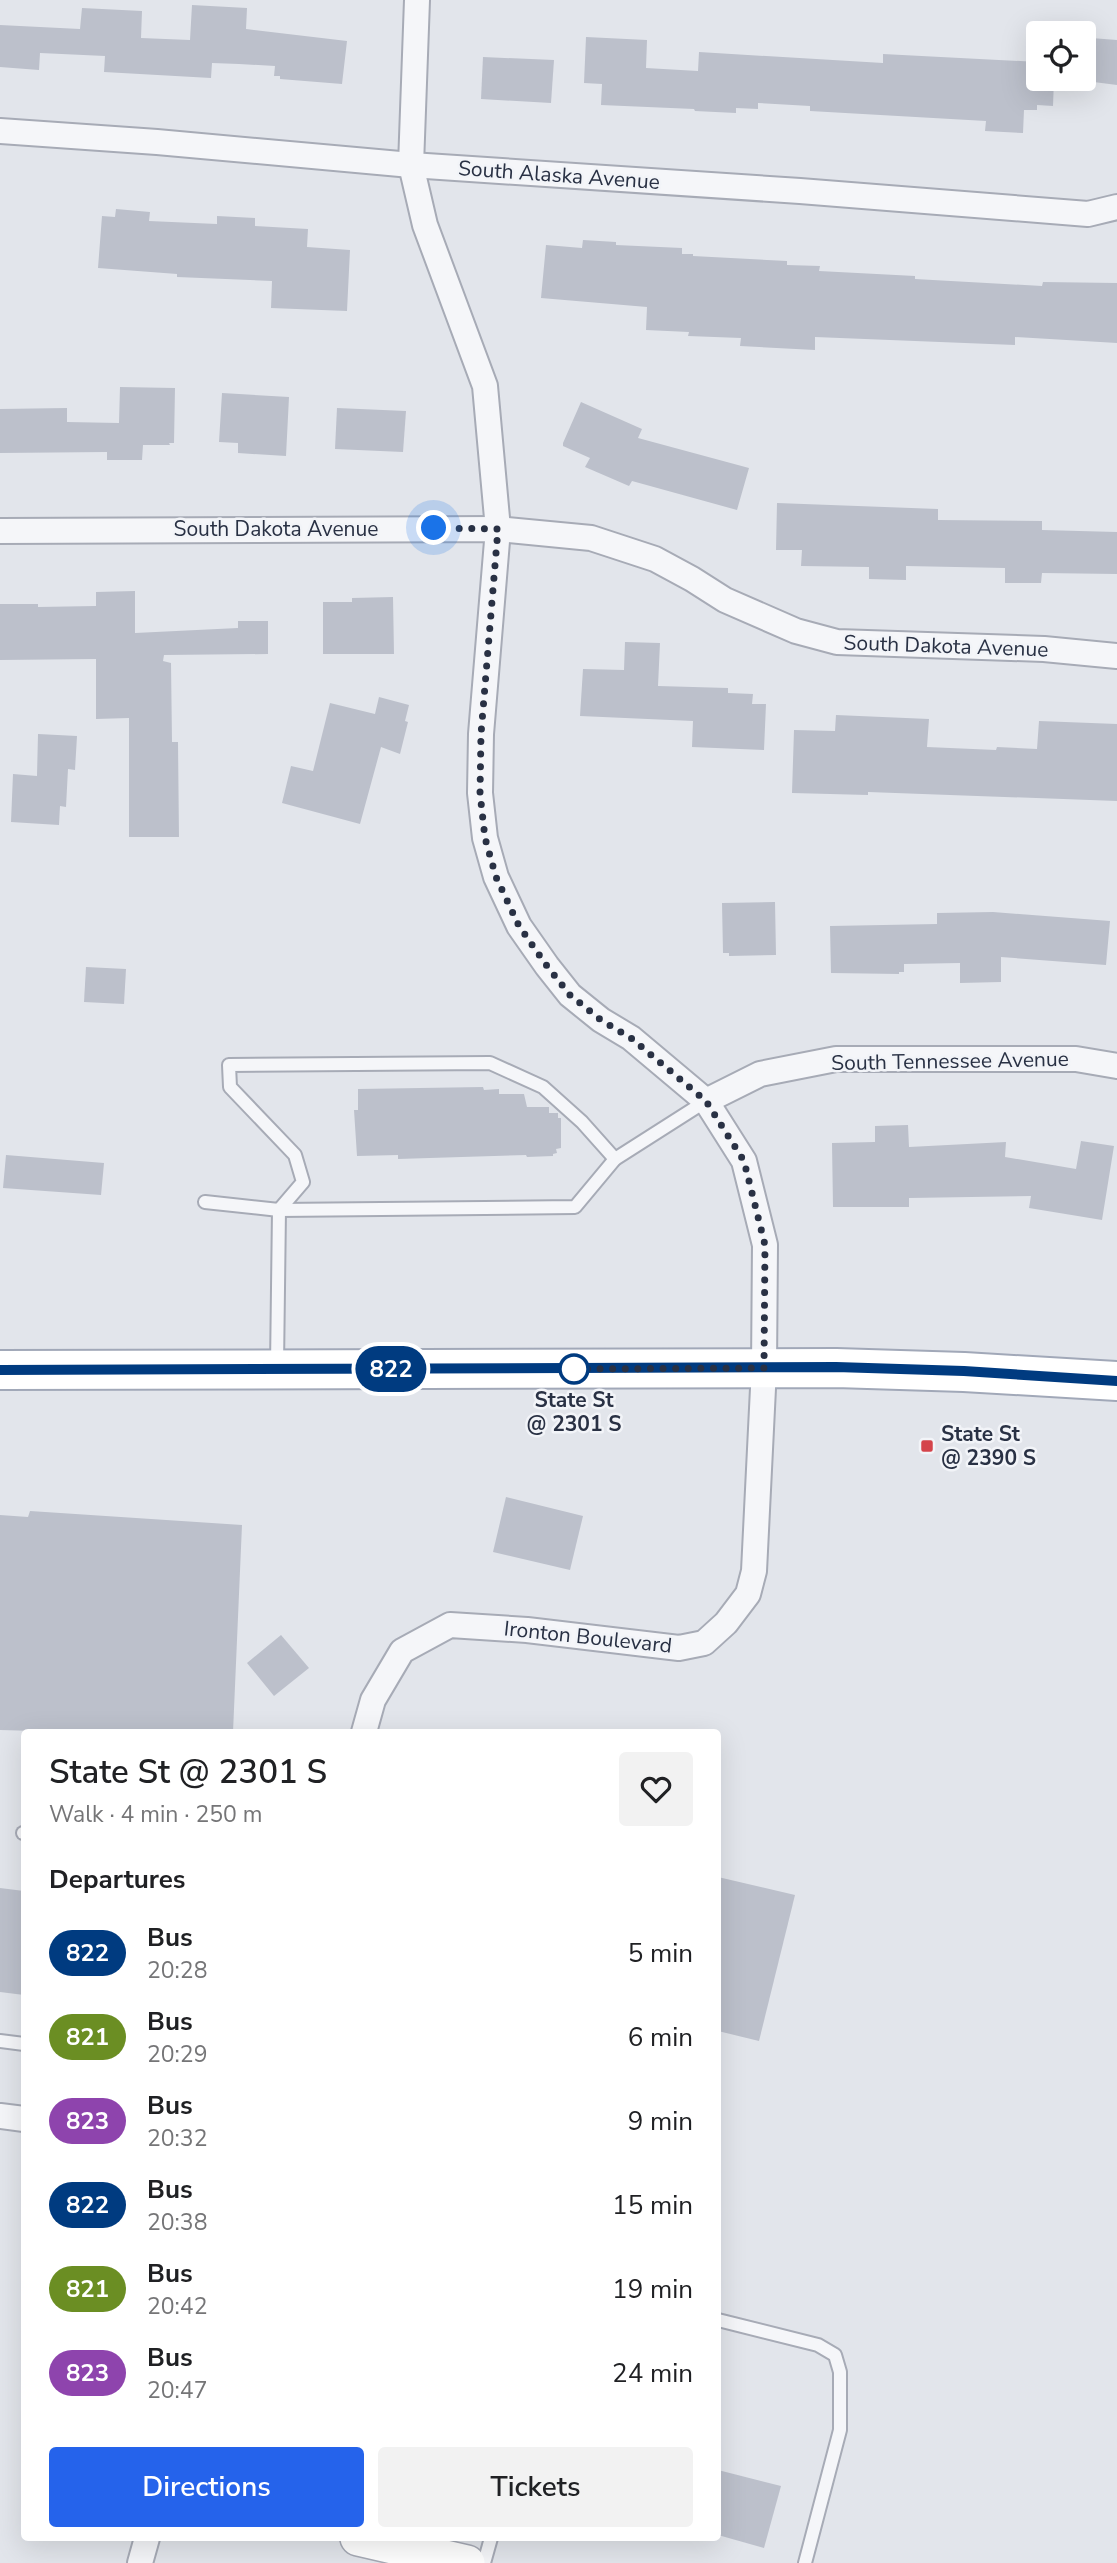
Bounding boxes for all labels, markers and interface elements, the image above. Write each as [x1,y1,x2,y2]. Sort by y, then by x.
map controls [1026,21,1096,91]
button: locate [1026,21,1096,91]
street label: South Alaska Avenue [457,154,661,196]
your location [416,510,451,545]
street label: South Dakota Avenue [174,515,378,543]
street label: South Dakota Avenue [843,628,1049,664]
street label: South Tennessee Avenue [831,1045,1069,1077]
line badge: 822 [351,1346,431,1392]
text: 822 [369,1353,413,1385]
marker: State St @ 2301 S [559,1354,589,1384]
place label: State St @ 2301 S [527,1386,621,1438]
place label: State St @ 2390 S [941,1420,1036,1472]
marker: State St @ 2390 S [919,1438,935,1454]
street label: Ironton Boulevard [503,1614,673,1660]
text: State St @ 2301 S [49,1750,327,1795]
button: heart [619,1752,693,1826]
text: Walk · 4 min · 250 m [49,1799,262,1830]
text: Departures [49,1862,185,1897]
text: Bus [147,1920,193,1955]
text: 5 min [628,1936,693,1971]
text: 822 [66,1937,109,1969]
text: 20:28 [147,1955,207,1986]
text: Bus [147,2004,193,2039]
text: 6 min [628,2020,693,2055]
text: 821 [66,2021,109,2053]
text: 20:29 [147,2039,207,2070]
text: Bus [147,2088,193,2123]
text: 9 min [628,2104,693,2139]
text: 823 [66,2105,109,2137]
text: 20:32 [147,2123,207,2154]
text: Bus [147,2172,193,2207]
text: 15 min [612,2188,693,2223]
text: 822 [66,2189,109,2221]
text: 20:38 [147,2207,207,2238]
text: Bus [147,2256,193,2291]
text: 19 min [612,2272,693,2307]
text: 821 [66,2273,109,2305]
text: 20:42 [147,2291,207,2322]
text: Bus [147,2340,193,2375]
text: 24 min [612,2356,693,2391]
text: 823 [66,2357,109,2389]
text: 20:47 [147,2375,207,2406]
button: Directions [49,2447,364,2527]
button: Tickets [378,2447,693,2527]

